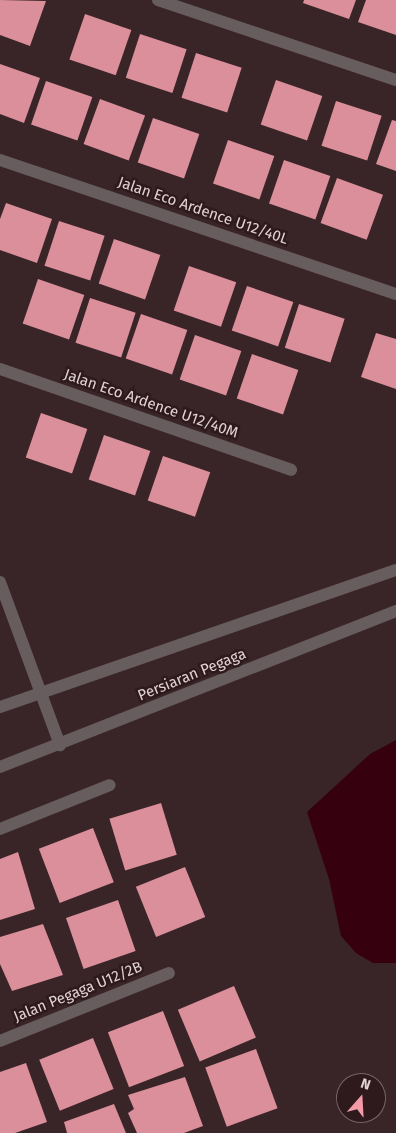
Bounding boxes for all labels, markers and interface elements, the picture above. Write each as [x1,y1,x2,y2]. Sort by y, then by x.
street label: Jalan Eco Ardence U12/40L [116,173,290,249]
street label: Jalan Eco Ardence U12/40M [62,366,240,442]
street label: Persiaran Pegaga [135,645,249,705]
street label: Jalan Pegaga U12/2B [11,958,145,1026]
north arrow [336,1073,386,1123]
text: N [359,1075,373,1094]

